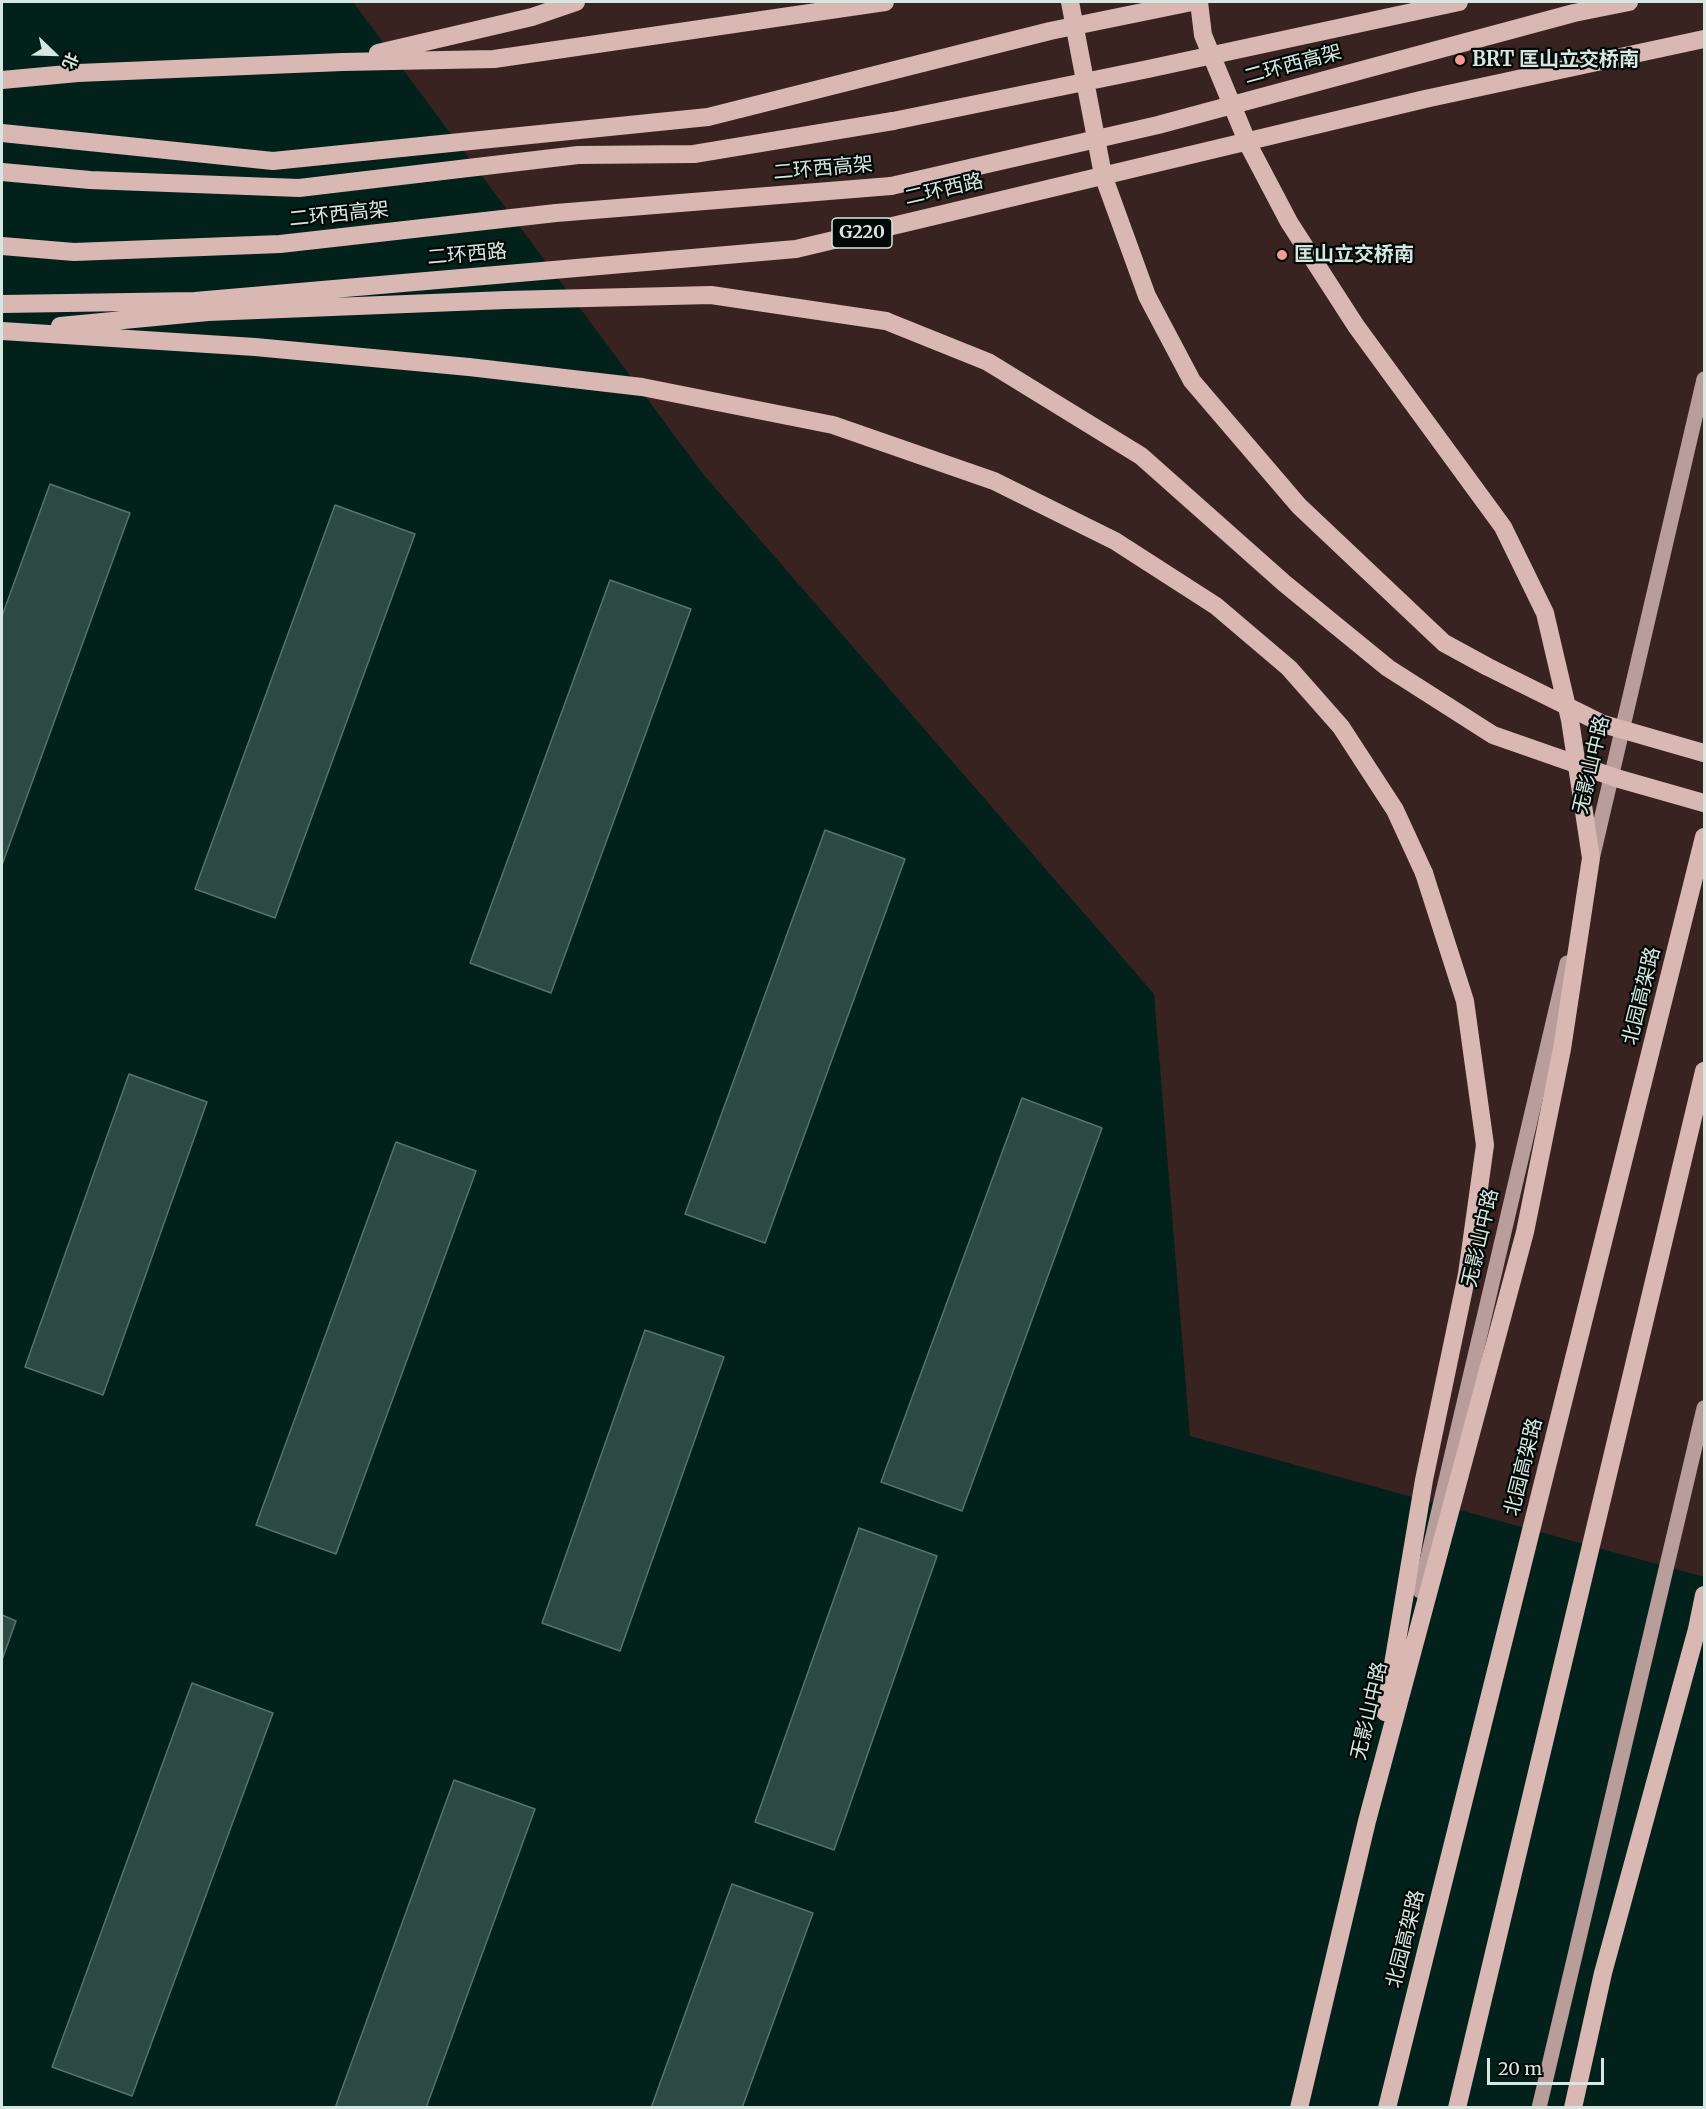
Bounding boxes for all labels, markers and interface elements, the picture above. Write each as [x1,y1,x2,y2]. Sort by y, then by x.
north arrow [24,24,84,84]
street label: 二环西高架 [1242,40,1344,90]
place label: BRT 匡山立交桥南 [1472,48,1639,72]
text: 北 [58,50,83,72]
marker: BRT 匡山立交桥南 [1453,53,1467,67]
street label: 二环西高架 [772,153,874,185]
street label: 二环西路 [902,169,986,211]
street label: 二环西高架 [288,198,390,232]
road number: G220 [832,218,892,248]
street label: 二环西路 [426,240,508,270]
place label: 匡山立交桥南 [1294,243,1414,267]
marker: 匡山立交桥南 [1275,248,1289,262]
street label: 无影山中路 [1569,714,1615,816]
street label: 北园高架路 [1618,945,1666,1047]
street label: 无影山中路 [1458,1187,1504,1289]
street label: 北园高架路 [1500,1416,1548,1518]
street label: 无影山中路 [1347,1660,1393,1762]
street label: 北园高架路 [1382,1888,1430,1990]
scale bar [1490,2046,1607,2084]
text: 20 m [1498,2057,1542,2080]

